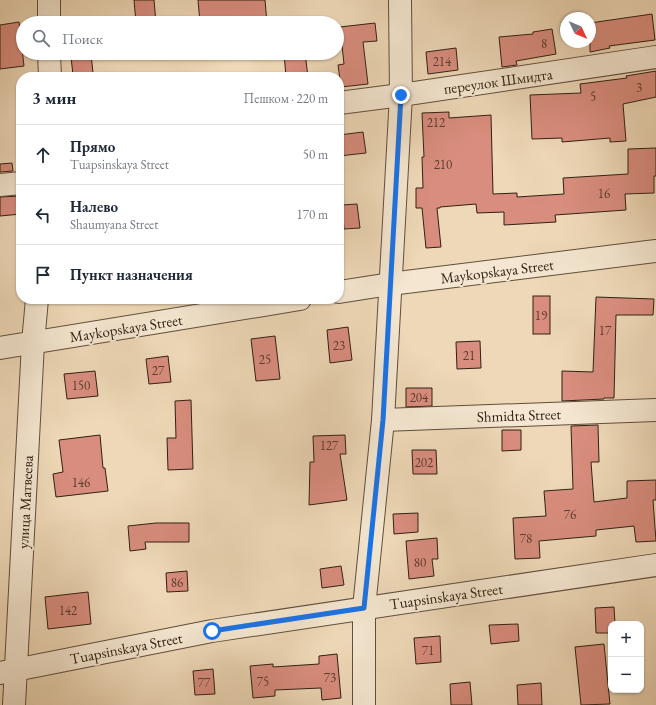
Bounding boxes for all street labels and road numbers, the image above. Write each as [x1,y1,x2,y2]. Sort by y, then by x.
street label: переулок Шмидта [442,64,554,98]
street label: Maykopskaya Street [439,255,555,287]
street label: Maykopskaya Street [68,310,184,346]
street label: Shmidta Street [477,404,562,426]
street label: улица Матвеева [13,455,37,549]
street label: Tuapsinskaya Street [388,579,504,613]
street label: Tuapsinskaya Street [68,628,184,668]

